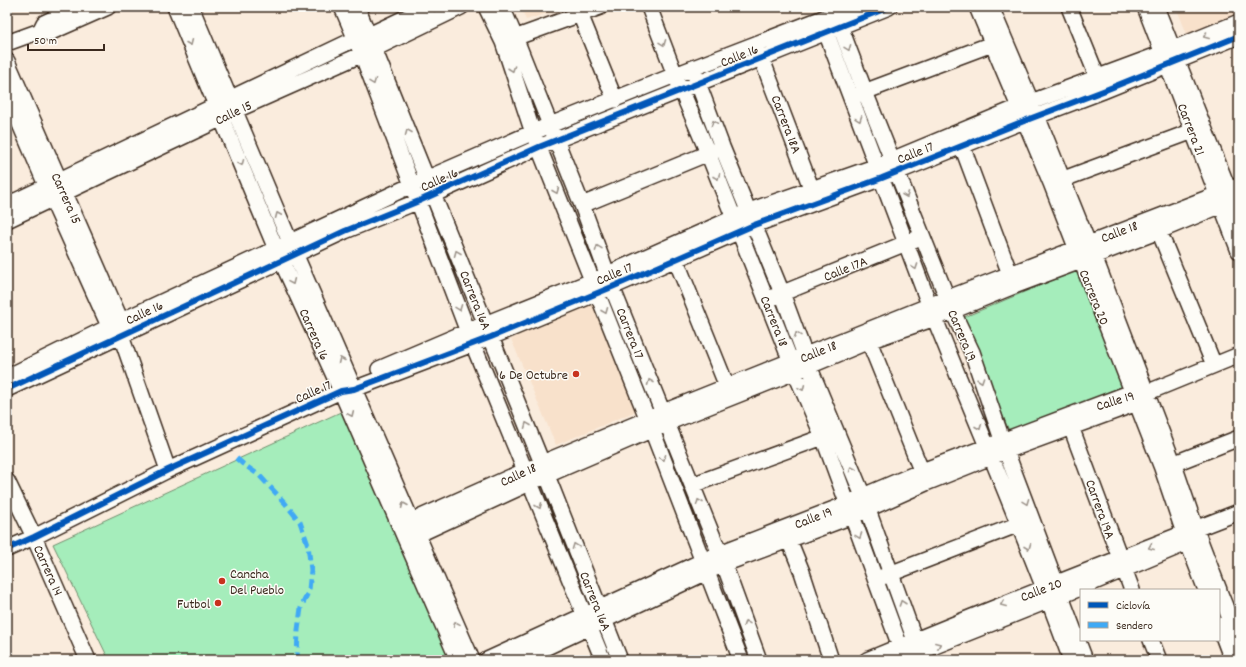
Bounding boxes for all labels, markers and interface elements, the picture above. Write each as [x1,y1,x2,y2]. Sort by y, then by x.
scale bar [28,26,104,52]
one-way arrow [1202,31,1209,39]
text: 50 m [34,33,57,50]
one-way arrow [186,39,194,46]
one-way arrow [659,40,667,47]
street label: Calle 16 [718,40,762,74]
one-way arrow [844,44,852,51]
one-way arrow [507,65,516,72]
one-way arrow [368,78,376,85]
street label: Carrera 18A [765,93,806,157]
street label: Calle 15 [212,96,256,131]
street label: Carrera 21 [1171,101,1209,159]
one-way arrow [855,115,863,122]
one-way arrow [710,120,718,127]
one-way arrow [405,128,413,136]
street label: Calle 17 [894,137,937,170]
one-way arrow [236,159,244,166]
street label: Calle 16 [418,164,462,198]
street label: Carrera 15 [45,170,85,228]
one-way arrow [713,173,721,180]
one-way arrow [552,187,560,194]
one-way arrow [902,191,910,198]
one-way arrow [275,212,283,219]
street label: Calle 18 [1098,217,1141,249]
one-way arrow [594,244,602,251]
one-way arrow [453,249,461,256]
street label: Calle 17A [821,252,871,288]
street label: Calle 17 [593,258,636,291]
one-way arrow [911,263,919,270]
street label: Carrera 20 [1073,267,1113,329]
street label: Carrera 16A [453,268,495,334]
one-way arrow [287,278,295,286]
street label: Carrera 18 [754,293,793,351]
street label: Calle 16 [123,296,167,331]
one-way arrow [455,304,463,311]
street label: Carrera 17 [610,305,648,362]
street label: Carrera 16 [293,306,334,364]
one-way arrow [600,307,608,315]
street label: Carrera 19 [941,307,981,365]
one-way arrow [794,332,802,339]
street label: Calle 18 [797,336,841,369]
one-way arrow [338,357,346,364]
place label: 6 De Octubre [499,366,568,386]
marker: 6 De Octubre [571,369,581,379]
street label: Calle 17 [292,376,335,410]
one-way arrow [977,377,985,384]
one-way arrow [647,378,655,385]
one-way arrow [798,385,806,392]
street label: Calle 19 [1094,387,1137,417]
one-way arrow [346,409,354,417]
one-way arrow [523,421,531,428]
one-way arrow [974,423,982,430]
one-way arrow [659,455,667,462]
street label: Calle 18 [497,459,541,493]
one-way arrow [848,465,856,472]
street label: Carrera 19A [1079,477,1119,543]
one-way arrow [696,498,704,505]
one-way arrow [1021,499,1029,506]
one-way arrow [401,502,409,510]
one-way arrow [535,503,543,510]
street label: Calle 19 [792,503,836,535]
one-way arrow [854,532,863,539]
street label: Carrera 14 [27,542,67,599]
one-way arrow [571,542,579,549]
one-way arrow [1147,542,1154,550]
one-way arrow [1023,544,1031,551]
place label: Cancha Del Pueblo [230,565,284,601]
street label: Carrera 16A [573,569,615,635]
street label: Calle 20 [1018,574,1065,608]
marker: Cancha Del Pueblo [217,576,227,586]
legend [1080,589,1220,641]
place label: Futbol [177,595,211,615]
marker: Futbol [213,598,223,608]
text: Ciclovía [1116,598,1150,615]
one-way arrow [898,600,907,607]
one-way arrow [1000,600,1007,608]
text: Sendero [1116,618,1153,635]
one-way arrow [742,620,750,627]
one-way arrow [453,621,461,629]
one-way arrow [934,641,941,649]

